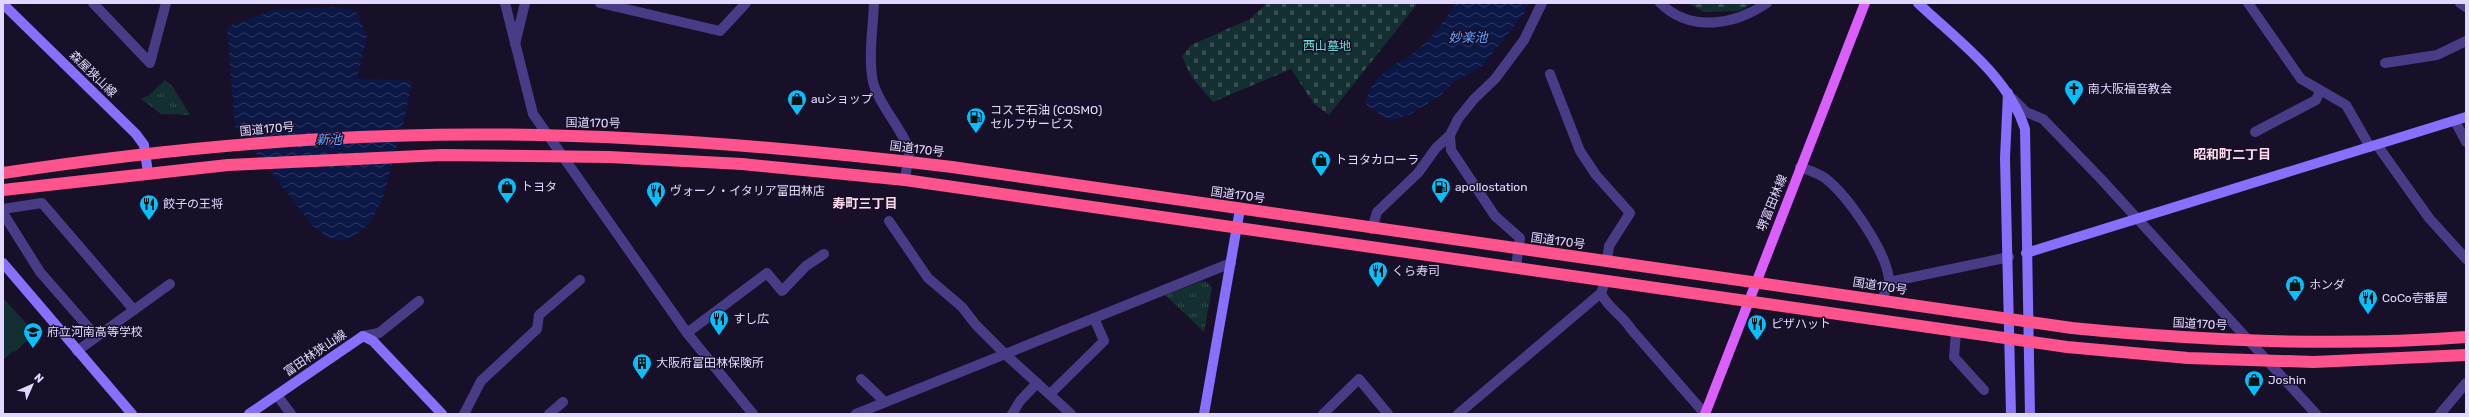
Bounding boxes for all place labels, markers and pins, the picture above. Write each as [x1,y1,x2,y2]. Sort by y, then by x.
church icon: 南大阪福音教会 [2063,78,2085,106]
place label: 南大阪福音教会 [2088,82,2172,96]
shop icon: auショップ [786,88,808,116]
place label: auショップ [811,92,873,106]
place label: コスモ石油 (COSMO) セルフサービス [990,103,1102,131]
fuel station icon: コスモ石油 (COSMO) セルフサービス [965,106,987,134]
shop icon: トヨタカローラ [1310,149,1332,177]
place label: トヨタカローラ [1335,153,1419,167]
shop icon: トヨタ [496,176,518,204]
fuel station icon: apollostation [1430,176,1452,204]
place label: トヨタ [521,180,557,194]
restaurant icon: ヴォーノ・イタリア富田林店 [645,180,667,208]
place label: apollostation [1455,180,1528,194]
place label: ヴォーノ・イタリア富田林店 [670,184,825,198]
restaurant icon: 餃子の王将 [138,193,160,221]
place label: 餃子の王将 [163,197,223,211]
restaurant icon: くら寿司 [1367,260,1389,288]
place label: くら寿司 [1392,264,1440,278]
shop icon: ホンダ [2284,274,2306,302]
place label: ホンダ [2309,278,2345,292]
restaurant icon: CoCo壱番屋 [2357,287,2379,315]
place label: CoCo壱番屋 [2382,291,2448,305]
restaurant icon: すし広 [708,308,730,336]
place label: すし広 [733,312,769,326]
restaurant icon: ピザハット [1746,313,1768,341]
place label: ピザハット [1771,317,1831,331]
school or university icon: 府立河南高等学校 [22,321,44,349]
place label: 府立河南高等学校 [47,325,143,339]
building icon: 大阪府富田林保険所 [631,352,653,380]
place label: 大阪府富田林保険所 [656,356,764,370]
shop icon: Joshin [2243,369,2265,397]
place label: Joshin [2268,373,2306,387]

